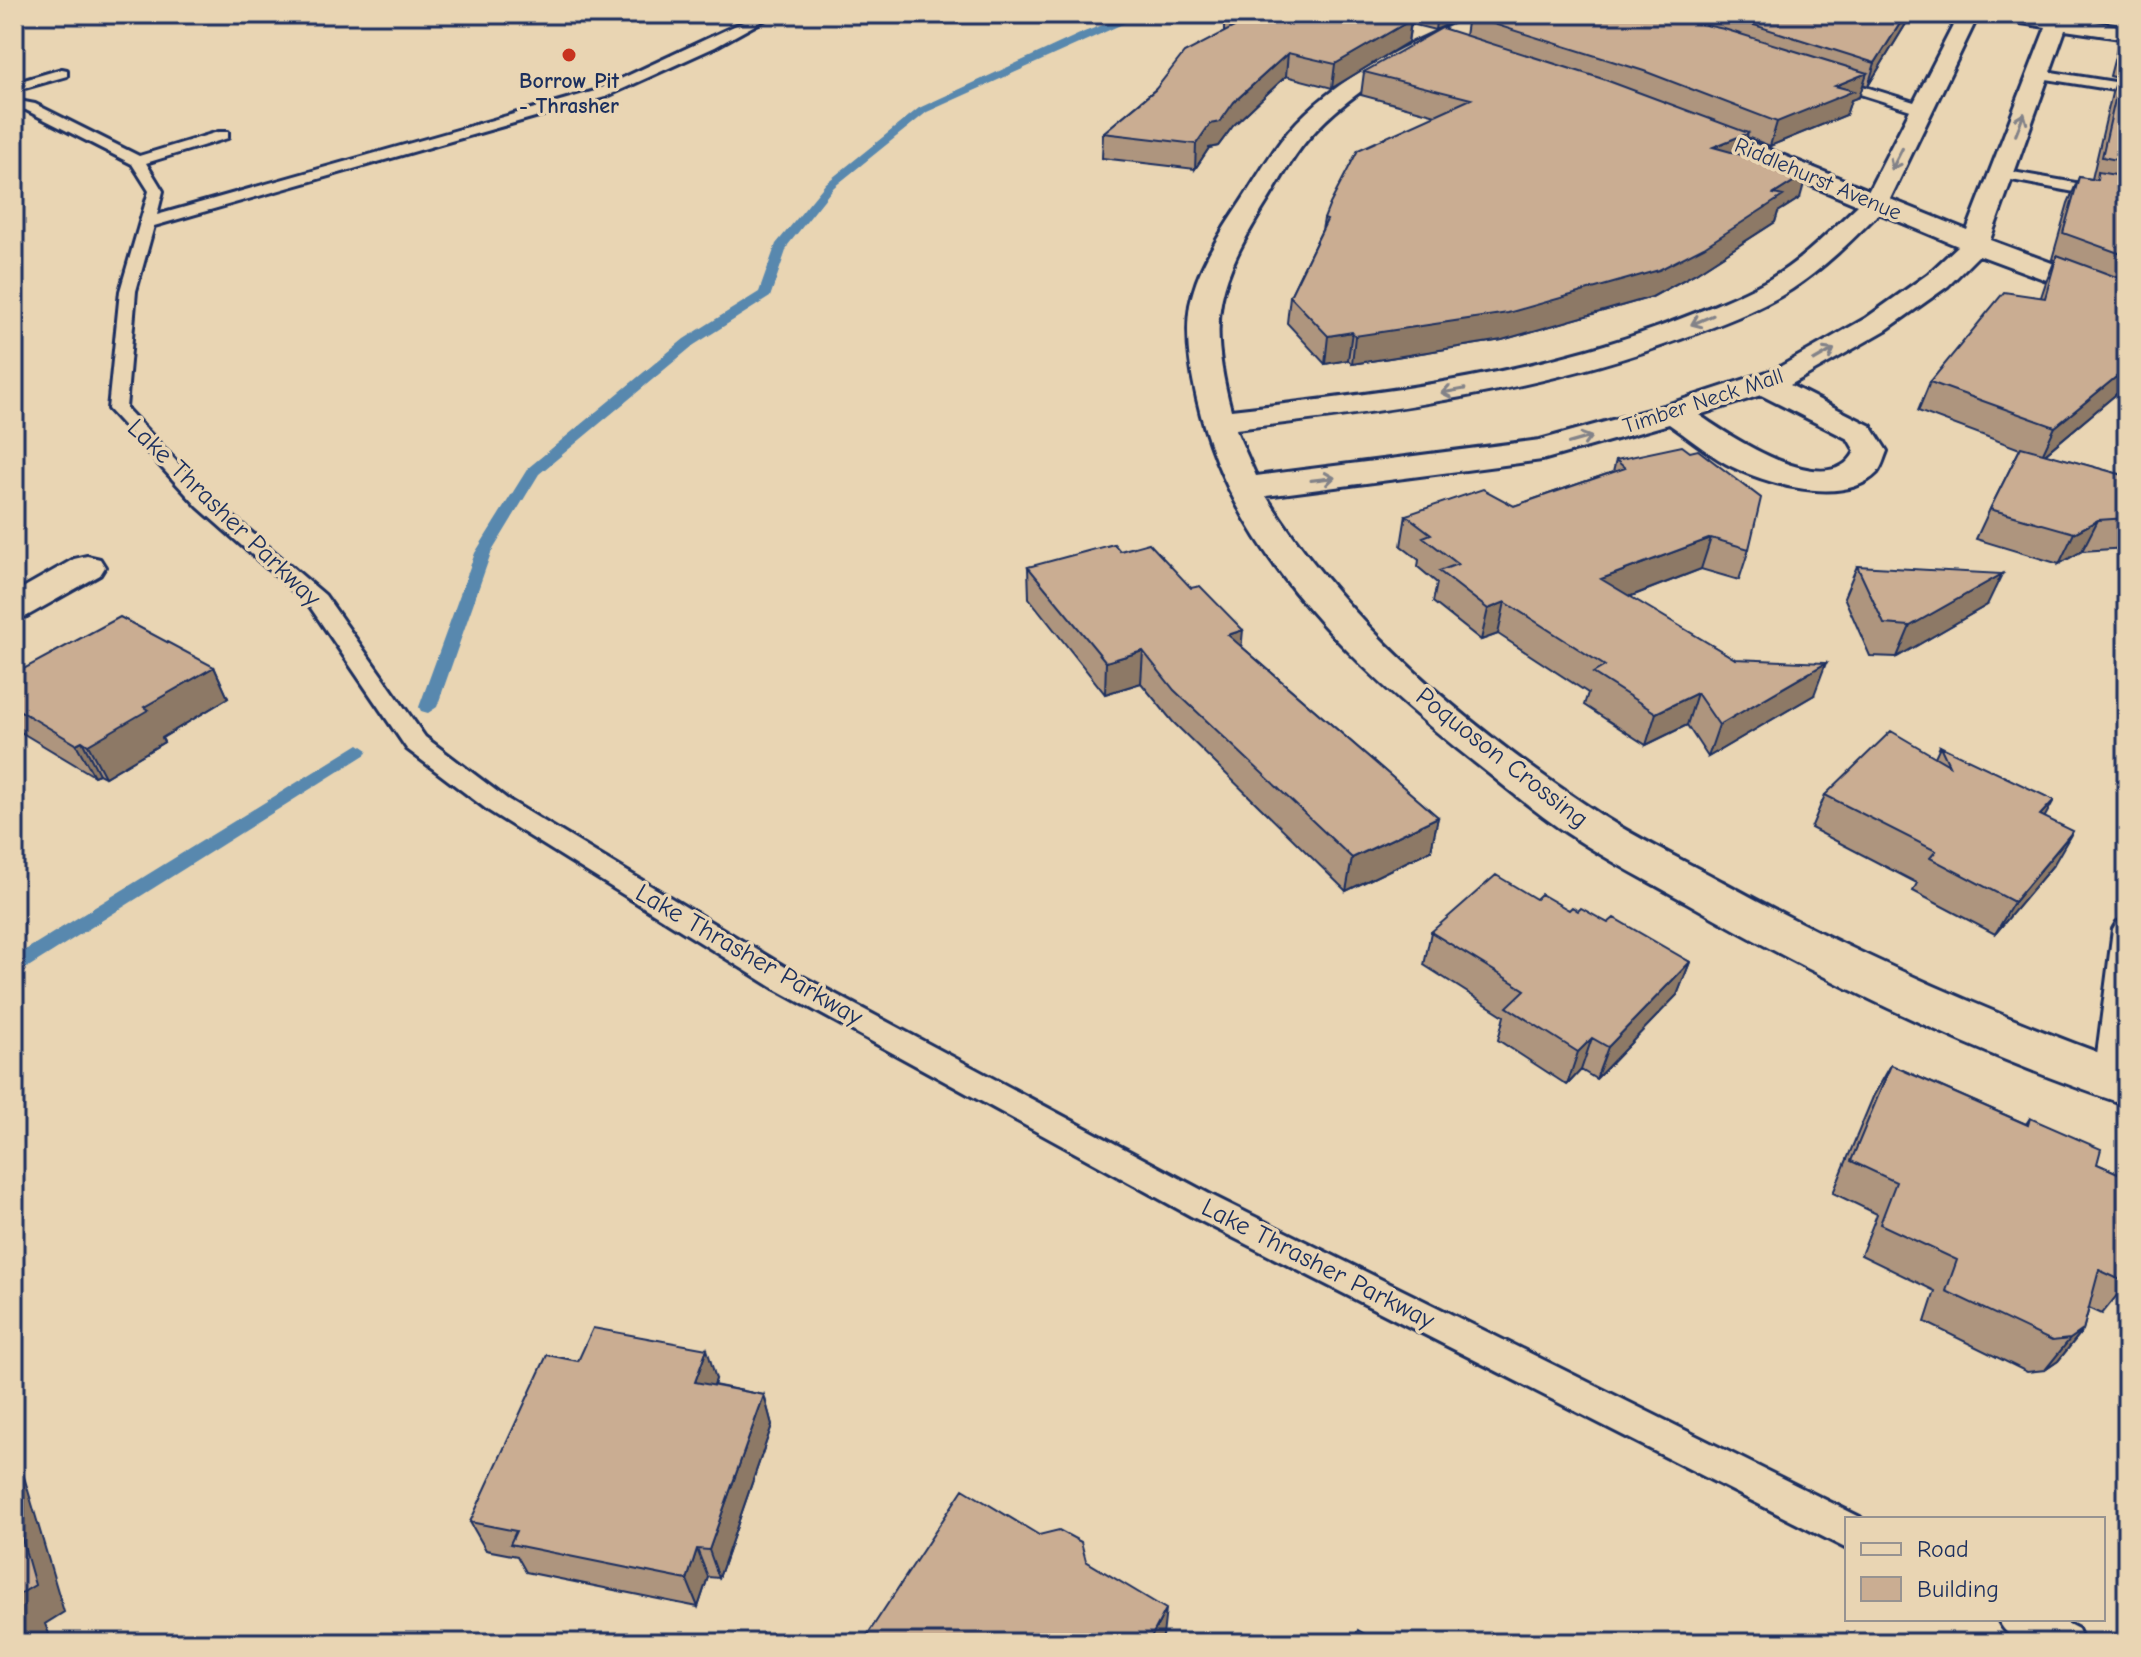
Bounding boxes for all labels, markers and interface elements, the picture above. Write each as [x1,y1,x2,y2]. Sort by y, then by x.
marker: Borrow Pit - Thrasher [560,46,578,64]
place label: Borrow Pit - Thrasher [519,68,620,119]
one-way arrow [2014,112,2028,137]
street label: Riddlehurst Avenue [1731,132,1905,226]
one-way arrow [1888,146,1904,170]
one-way arrow [1690,314,1715,329]
one-way arrow [1812,346,1835,362]
street label: Timber Neck Mall [1620,363,1786,439]
one-way arrow [1441,384,1466,399]
street label: Lake Thrasher Parkway [121,413,327,613]
one-way arrow [1566,431,1592,446]
one-way arrow [1309,471,1336,486]
street label: Poquoson Crossing [1410,681,1594,835]
street label: Lake Thrasher Parkway [630,878,868,1032]
street label: Lake Thrasher Parkway [1197,1192,1440,1336]
legend [1845,1517,2105,1621]
text: Road [1917,1535,1969,1563]
text: Building [1917,1575,1999,1603]

